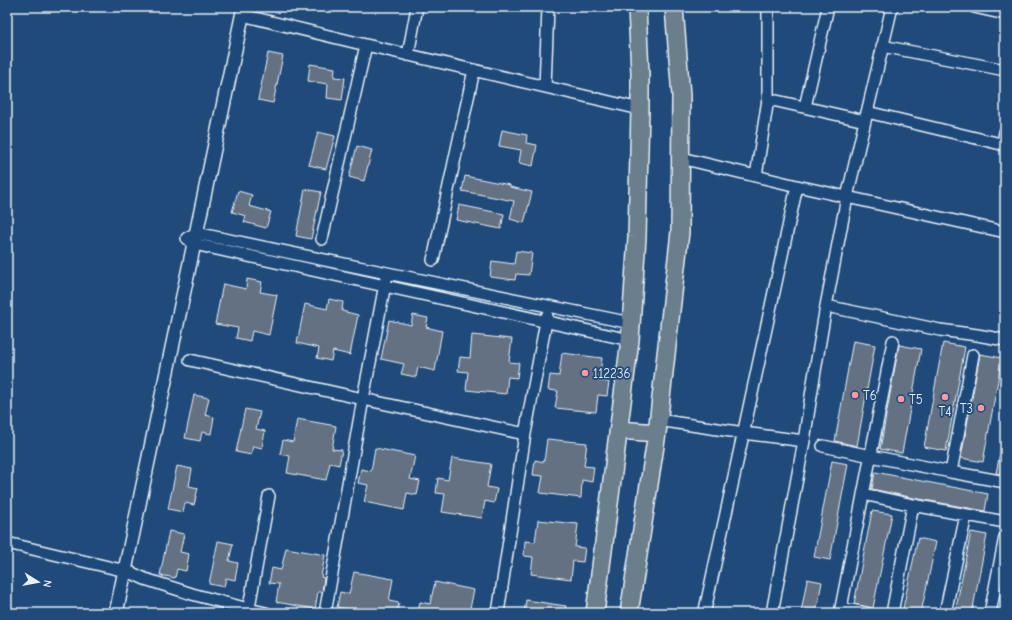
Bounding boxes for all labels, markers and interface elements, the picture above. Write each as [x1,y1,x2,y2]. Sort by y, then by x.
place label: 112236 [593,366,631,381]
marker: 112236 [580,368,590,378]
place label: T6 [863,388,877,403]
marker: T6 [850,390,860,400]
place label: T5 [909,392,923,407]
marker: T4 [940,392,950,402]
marker: T5 [896,394,906,404]
place label: T3 [960,401,973,416]
marker: T3 [976,403,986,413]
place label: T4 [938,404,952,419]
north arrow [18,562,58,602]
text: N [40,579,54,589]

